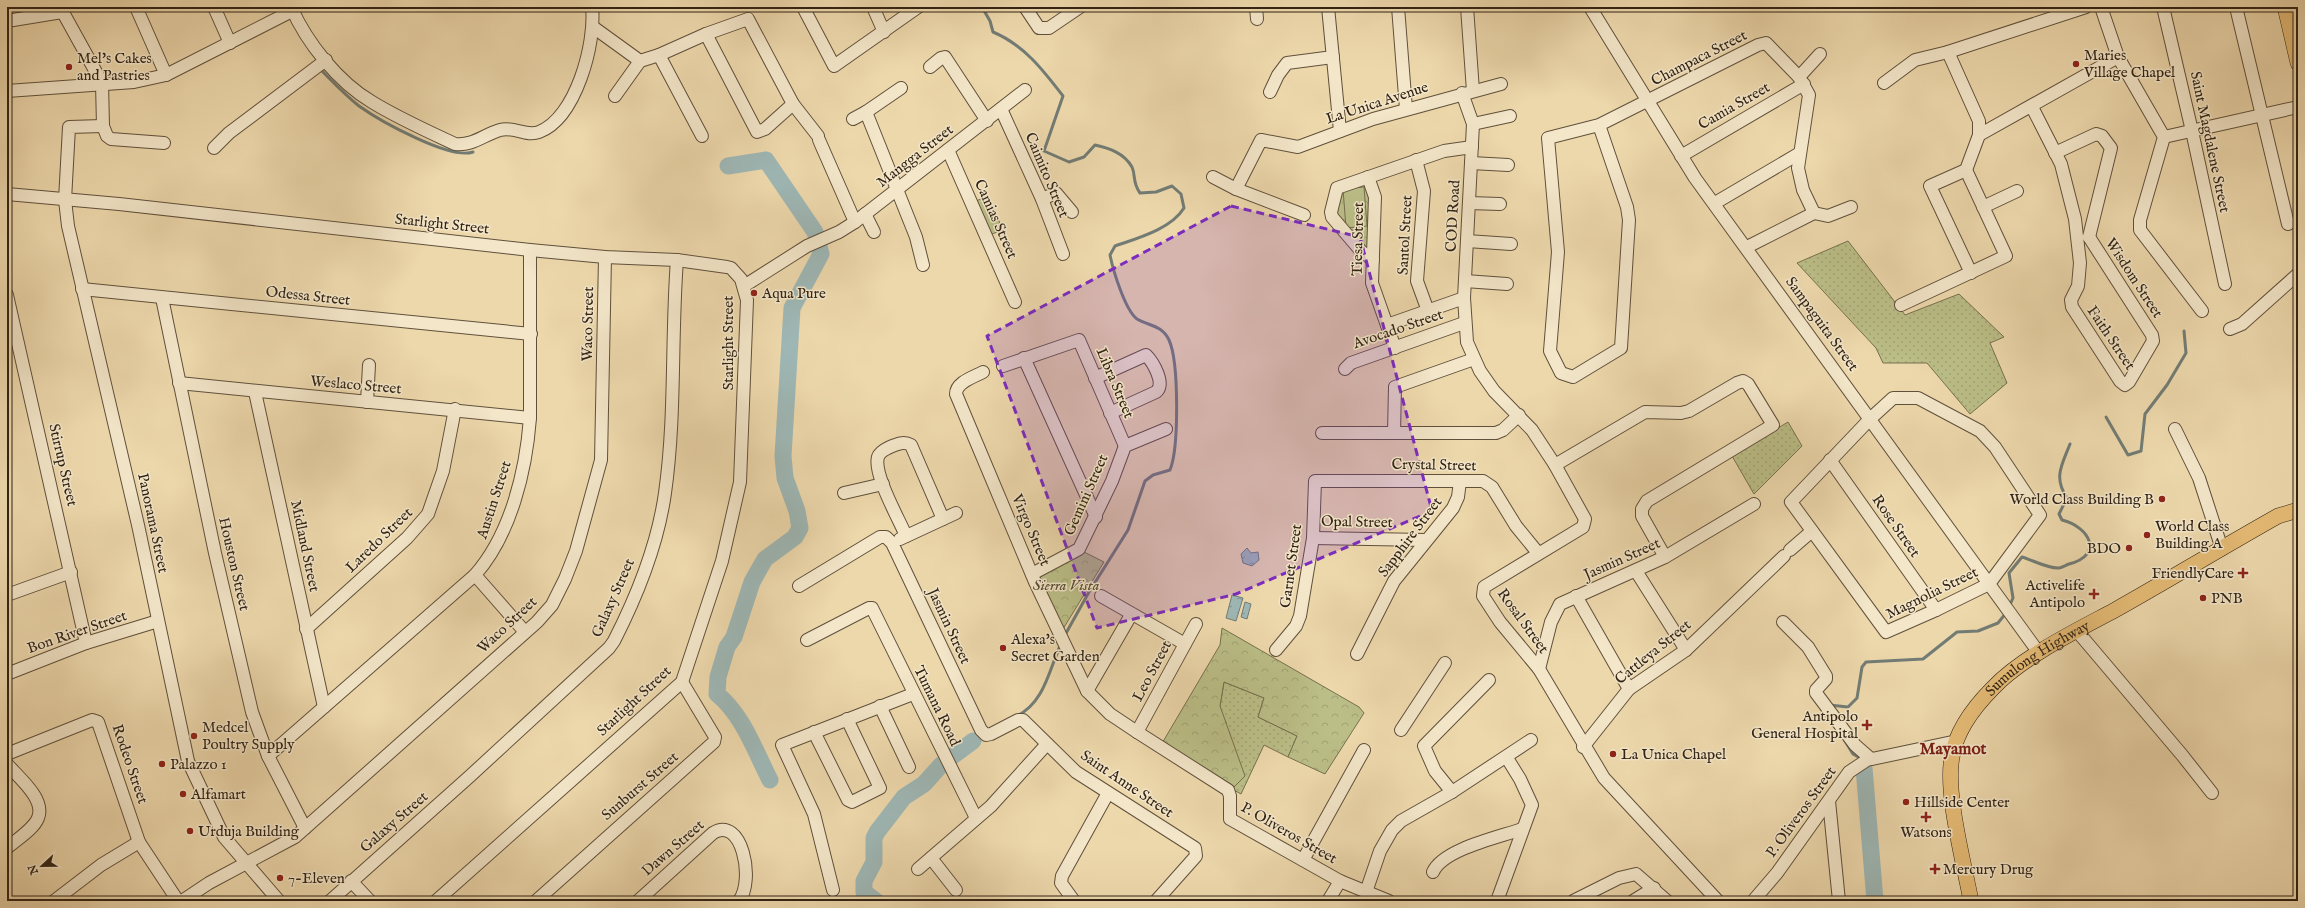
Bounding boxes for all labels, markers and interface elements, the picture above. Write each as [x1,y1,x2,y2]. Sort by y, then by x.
street label: Champaca Street [1648,26,1750,90]
place label: Maries Village Chapel [2083,46,2176,82]
place label: Mel's Cakes and Pastries [77,49,152,85]
marker: Maries Village Chapel [2071,59,2081,69]
marker: Mel's Cakes and Pastries [64,62,74,72]
street label: Saint Magdalene Street [2186,70,2234,214]
street label: La Unica Avenue [1323,77,1431,129]
street label: Camia Street [1695,78,1773,134]
street label: Mangga Street [873,120,957,192]
street label: Caimito Street [1021,130,1073,220]
street label: Camias Street [970,176,1022,262]
street label: COD Road [1442,178,1464,253]
street label: Santol Street [1393,195,1417,275]
street label: Tiesa Street [1348,202,1368,276]
street label: Starlight Street [394,210,490,238]
street label: Wisdom Street [2101,234,2167,322]
street label: Sampaguita Street [1781,273,1863,375]
street label: Odessa Street [265,282,351,310]
place label: Aqua Pure [761,284,826,303]
street label: Waco Street [578,286,598,362]
marker: Aqua Pure [749,288,759,298]
street label: Starlight Street [719,296,738,390]
street label: Faith Street [2083,302,2139,374]
street label: Avocado Street [1350,305,1446,354]
street label: Libra Street [1092,345,1138,421]
street label: Weslaco Street [310,372,402,398]
street label: Stirrup Street [44,422,82,508]
street label: Gemini Street [1060,451,1112,539]
street label: Crystal Street [1391,455,1477,475]
street label: Austin Street [472,459,516,542]
street label: Panorama Street [133,471,173,575]
street label: Virgo Street [1007,490,1055,569]
place label: World Class Building B [2009,490,2154,509]
street label: Rose Street [1868,491,1924,561]
street label: Sapphire Street [1374,493,1446,581]
marker: World Class Building B [2157,494,2167,504]
street label: Midland Street [286,498,324,594]
street label: Laredo Street [341,503,417,577]
street label: Opal Street [1321,512,1393,532]
street label: Houston Street [214,515,254,613]
place label: World Class Building A [2155,517,2229,553]
street label: Garnet Street [1276,523,1306,609]
marker: World Class Building A [2142,530,2152,540]
street label: Jasmin Street [1579,534,1663,585]
place label: BDO [2087,539,2121,558]
marker: BDO [2124,543,2134,553]
street label: Galaxy Street [587,556,639,640]
street label: Magnolia Street [1883,563,1981,623]
place label: FriendlyCare [2151,564,2234,583]
marker: FriendlyCare [2237,567,2249,579]
park label: Sierra Vista [1033,576,1100,595]
place label: Activelife Antipolo [2024,576,2085,612]
street label: Jasmin Street [922,583,975,667]
street label: Rosal Street [1493,585,1553,657]
marker: Activelife Antipolo [2088,588,2100,600]
place label: PNB [2211,589,2243,608]
street label: Waco Street [473,593,541,657]
marker: PNB [2198,593,2208,603]
street label: Bon River Street [25,606,129,658]
street label: Cattleya Street [1611,615,1695,689]
street label: Sumulong Highway [1981,616,2093,700]
place label: Alexa's Secret Garden [1010,630,1100,666]
street label: Leo Street [1128,637,1176,705]
marker: Alexa's Secret Garden [998,643,1008,653]
street label: Starlight Street [593,662,675,740]
street label: Tumana Road [909,663,965,750]
place label: Antipolo General Hospital [1751,707,1859,743]
place label: Medcel Poultry Supply [202,718,295,754]
marker: Antipolo General Hospital [1861,719,1873,731]
street label: Rodeo Street [108,722,152,806]
marker: Medcel Poultry Supply [189,731,199,741]
district label: Mayamot [1920,739,1987,760]
place label: La Unica Chapel [1621,745,1727,764]
street label: Saint Anne Street [1077,746,1177,822]
street label: Sunburst Street [598,747,682,825]
marker: La Unica Chapel [1608,749,1618,759]
place label: Palazzo 1 [170,755,226,774]
marker: Palazzo 1 [157,759,167,769]
street label: P. Oliveros Street [1762,763,1840,861]
place label: Alfamart [190,785,246,804]
street label: Galaxy Street [356,787,432,857]
marker: Alfamart [178,789,188,799]
place label: Hillside Center [1914,793,2010,812]
marker: Hillside Center [1901,797,1911,807]
street label: P. Oliveros Street [1238,798,1340,868]
marker: Watsons [1921,812,1931,822]
street label: Dawn Street [638,816,708,880]
place label: Urduja Building [198,822,300,841]
place label: Watsons [1900,823,1952,842]
marker: Urduja Building [185,826,195,836]
north arrow [22,846,62,886]
place label: Mercury Drug [1943,860,2034,879]
text: N [25,862,42,877]
marker: Mercury Drug [1930,864,1940,874]
place label: 7-Eleven [288,869,345,888]
marker: 7-Eleven [275,873,285,883]

